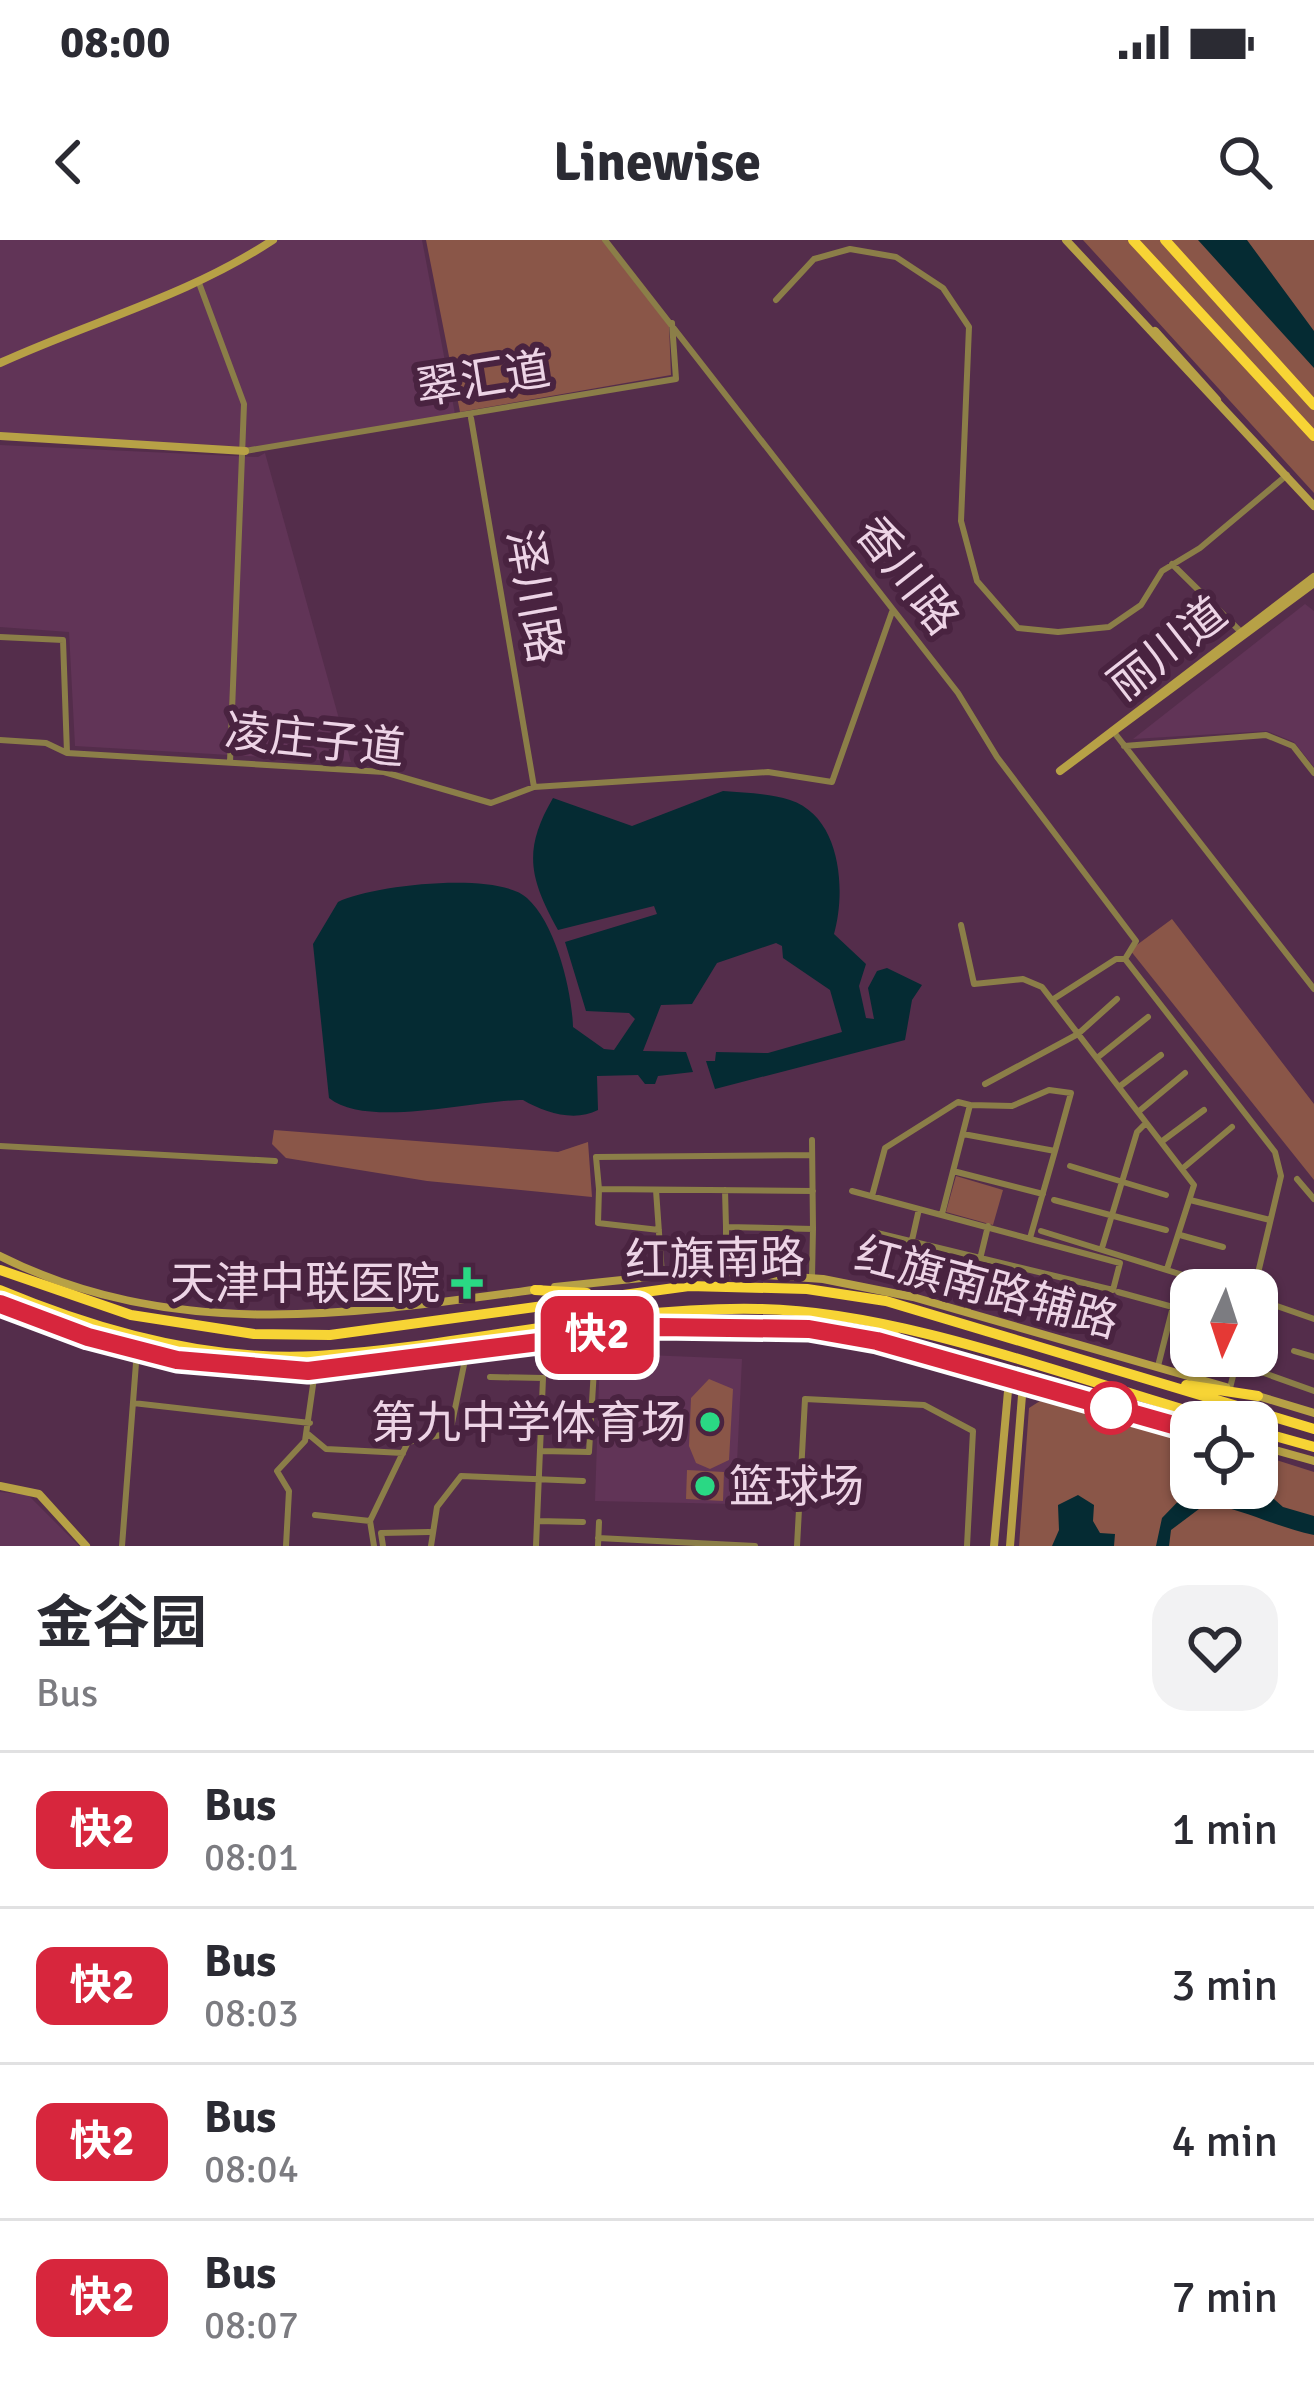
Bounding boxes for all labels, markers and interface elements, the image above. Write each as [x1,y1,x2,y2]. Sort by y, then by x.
text: 08:00 [60,15,170,70]
icon: back [36,129,102,195]
text: Linewise [553,129,761,196]
icon: search [1212,129,1278,195]
street label: 翠汇道 [412,342,554,417]
street label: 香川路 [844,506,970,646]
street label: 泽川路 [495,525,572,668]
street label: 丽川道 [1098,586,1238,712]
street label: 凌庄子道 [222,704,407,777]
street label: 红旗南路辅路 [849,1227,1124,1350]
street label: 红旗南路 [625,1230,806,1289]
place label: 天津中联医院 [170,1257,440,1312]
marker: 天津中联医院 [451,1267,483,1299]
north arrow [1170,1269,1278,1377]
map controls [1170,1269,1278,1509]
line badge: 快2 [543,1296,651,1374]
text: 快2 [565,1309,629,1360]
unlabelled marker [1086,1383,1136,1433]
place label: 第九中学体育场 [371,1396,686,1451]
button: locate [1170,1401,1278,1509]
marker: 第九中学体育场 [697,1409,723,1435]
place label: 篮球场 [729,1460,864,1515]
marker: 篮球场 [692,1473,718,1499]
button: heart [1152,1585,1278,1711]
text: 金谷园 [36,1588,207,1659]
text: Bus [36,1669,98,1717]
text: Bus [204,1778,276,1833]
text: 1 min [1171,1802,1278,1857]
text: 快2 [70,1804,134,1855]
text: 08:01 [204,1833,299,1881]
text: Bus [204,1934,276,1989]
text: 3 min [1171,1958,1278,2013]
text: 快2 [70,1960,134,2011]
text: 08:03 [204,1989,299,2037]
text: Bus [204,2090,276,2145]
text: 4 min [1171,2114,1278,2169]
text: 快2 [70,2116,134,2167]
text: 08:04 [204,2145,299,2193]
text: Bus [204,2246,276,2301]
text: 7 min [1171,2270,1278,2325]
text: 快2 [70,2272,134,2323]
text: 08:07 [204,2301,299,2349]

